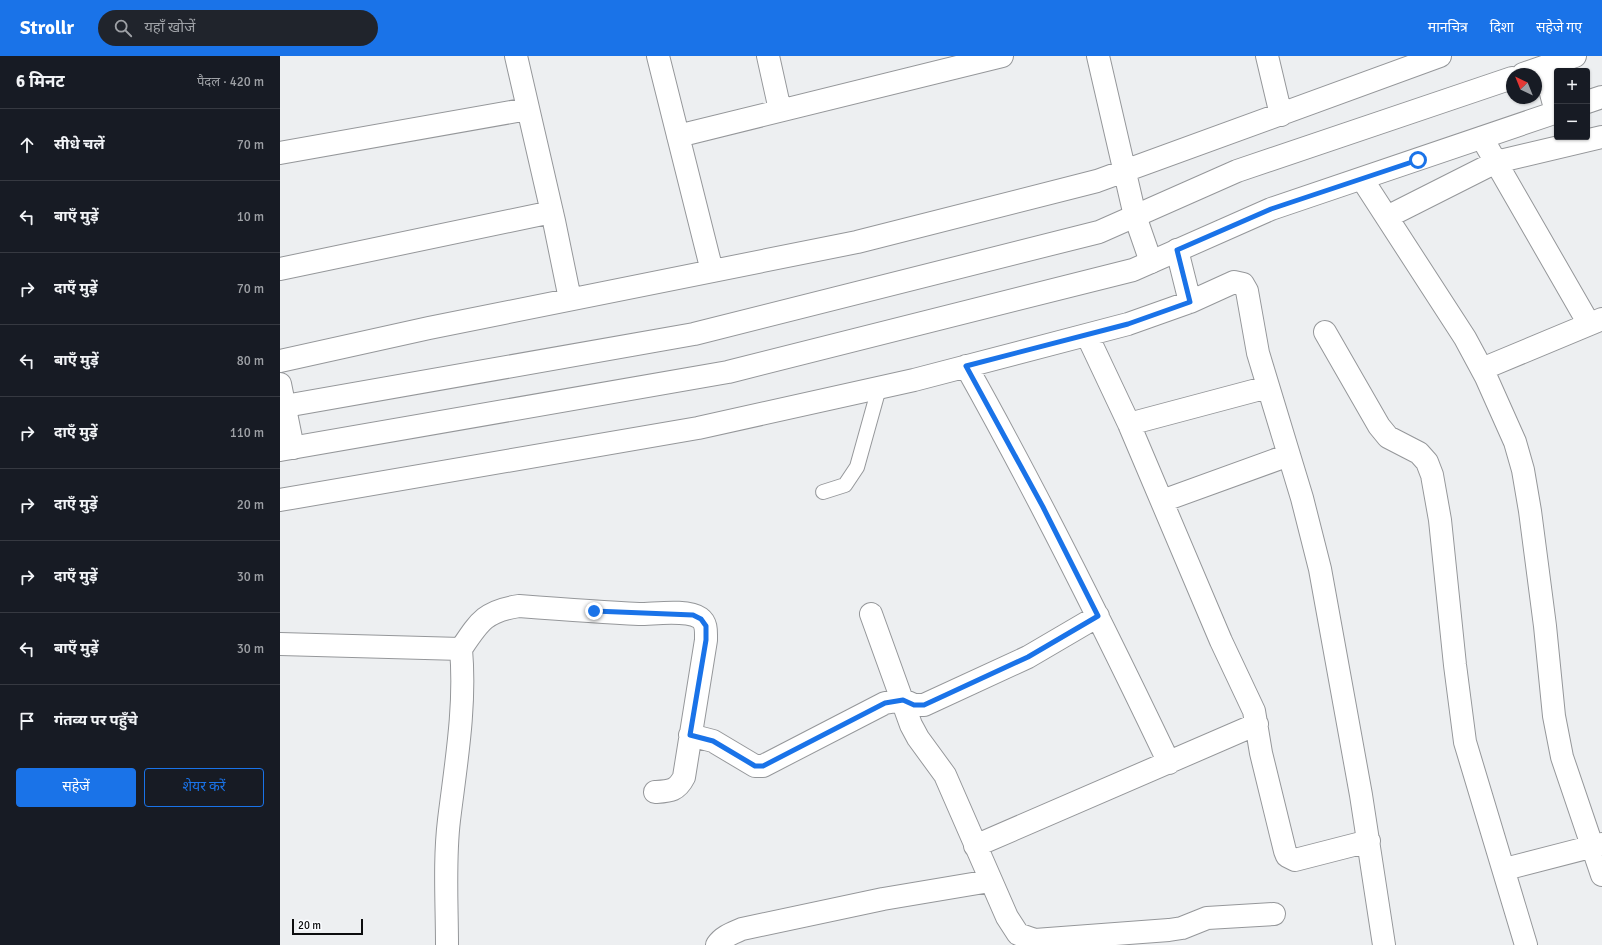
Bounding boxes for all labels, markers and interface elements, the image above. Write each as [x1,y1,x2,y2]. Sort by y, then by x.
search box [98,10,378,46]
text: Strollr [20,16,74,40]
icon: search [112,17,134,39]
text: यहाँ खोजें [144,18,195,36]
text: मानचित्र [1428,19,1468,36]
text: दिशा [1490,19,1514,36]
text: सहेजे गए [1536,19,1582,36]
north arrow [1506,68,1542,104]
map controls [1554,68,1590,140]
button: + [1554,68,1590,104]
text: 6 मिनट [16,71,65,92]
text: पैदल · 420 m [197,74,264,90]
button: − [1554,104,1590,140]
icon: ahead [16,134,38,156]
text: सीधे चलें [54,135,105,153]
text: 70 m [237,137,264,153]
route start [1409,151,1427,169]
icon: left [16,206,38,228]
text: बाएँ मुड़ें [54,207,98,225]
text: 10 m [237,209,264,225]
icon: right [16,278,38,300]
text: दाएँ मुड़ें [54,279,98,297]
text: 70 m [237,281,264,297]
icon: left [16,350,38,372]
text: बाएँ मुड़ें [54,351,98,369]
text: 80 m [237,353,264,369]
icon: right [16,422,38,444]
text: दाएँ मुड़ें [54,423,98,441]
text: 110 m [230,425,264,441]
icon: right [16,494,38,516]
text: दाएँ मुड़ें [54,495,98,513]
text: 20 m [237,497,264,513]
icon: right [16,566,38,588]
text: दाएँ मुड़ें [54,567,98,585]
text: 30 m [237,569,264,585]
route end [585,602,603,620]
icon: left [16,638,38,660]
text: बाएँ मुड़ें [54,639,98,657]
text: 30 m [237,641,264,657]
icon: arrive [16,710,38,732]
text: गंतव्य पर पहुँचे [54,711,138,729]
button: सहेजें [16,768,136,807]
button: शेयर करें [144,768,264,807]
scale bar [292,917,363,936]
text: 20 m [298,919,321,932]

